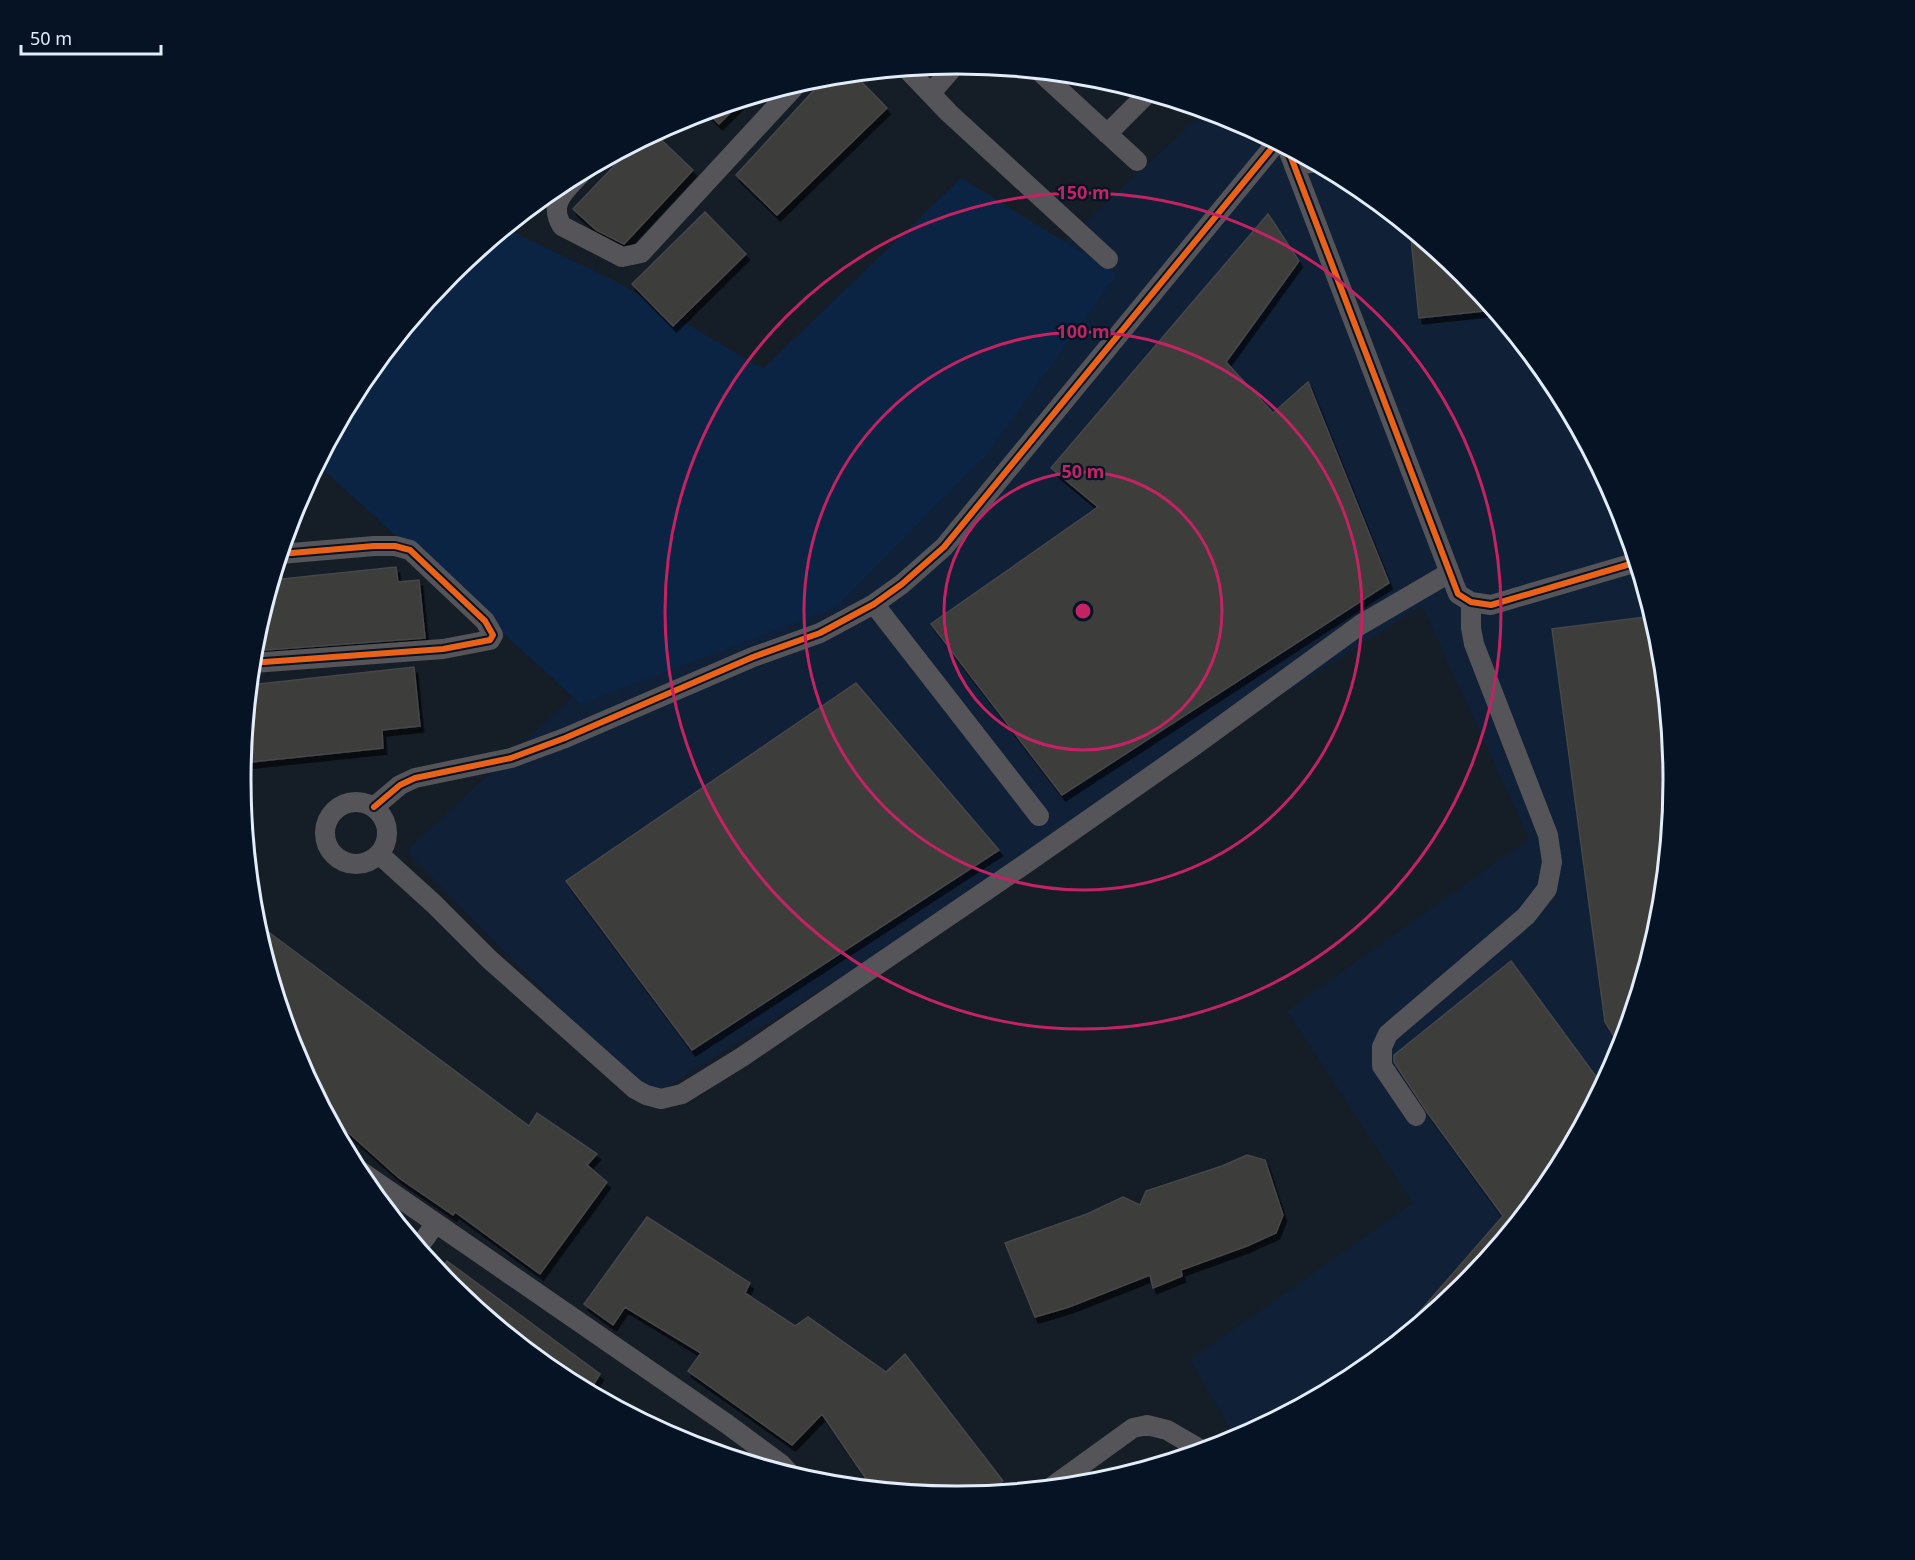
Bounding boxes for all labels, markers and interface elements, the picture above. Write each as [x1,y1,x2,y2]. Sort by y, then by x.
scale bar [21,18,160,56]
text: 50 m [30,26,72,50]
text: 150 m [1056,180,1110,204]
text: 100 m [1056,319,1110,343]
text: 50 m [1062,459,1104,483]
centre of rings [1073,601,1093,621]

